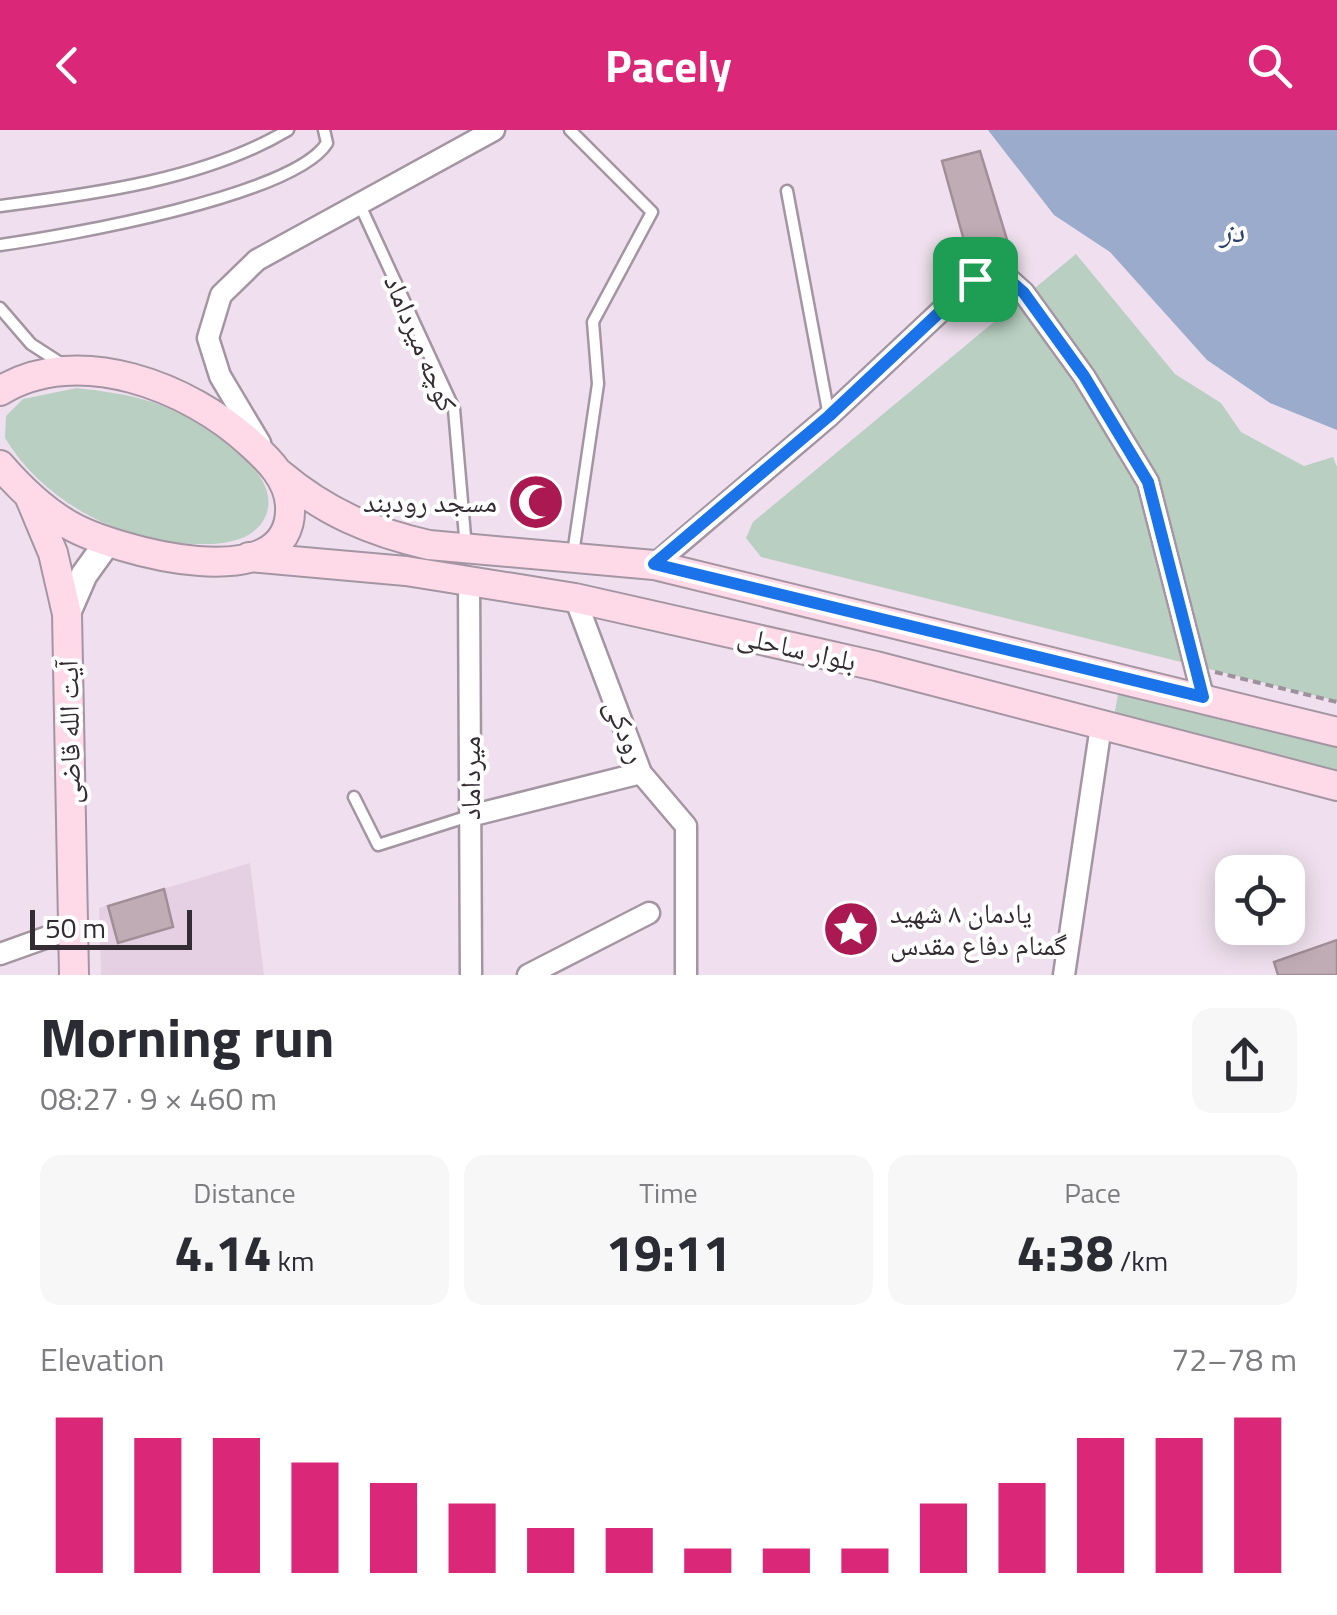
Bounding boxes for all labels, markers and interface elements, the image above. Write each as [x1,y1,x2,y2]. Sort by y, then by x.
text: Pacely [605,31,732,99]
icon: back [40,38,95,93]
icon: search [1242,38,1297,93]
water label: دز [1218,208,1245,254]
pin [933,237,1018,322]
icon: arrive [948,252,1003,307]
street label: کوچه میرداماد [373,268,470,418]
mosque icon: مسجد رودبند [506,472,566,532]
place label: مسجد رودبند [363,480,497,523]
street label: بلوار ساحلی [733,613,861,682]
street label: آیت الله قاضی [46,659,91,804]
street label: رودکی [594,692,659,770]
street label: میرداماد [448,736,491,820]
map controls [1215,855,1305,945]
button: locate [1215,855,1305,945]
place label: یادمان ۸ شهید گمنام دفاع مقدس [890,891,1067,966]
place icon: یادمان ۸ شهید گمنام دفاع مقدس [821,899,881,959]
scale bar [30,905,192,950]
text: 50 m [45,906,106,949]
text: Morning run [40,995,334,1078]
button: share [1192,1008,1297,1113]
text: 08:27 · 9 × 460 m [40,1074,277,1122]
text: Distance [193,1171,296,1214]
text: Time [639,1171,698,1214]
text: Pace [1064,1171,1121,1214]
text: 4.14 [175,1214,271,1290]
text: 19:11 [606,1214,731,1290]
text: 4:38 [1017,1214,1114,1290]
text: km [271,1239,314,1282]
text: /km [1114,1239,1168,1282]
text: Elevation [40,1335,164,1383]
text: 72–78 m [1171,1335,1297,1383]

